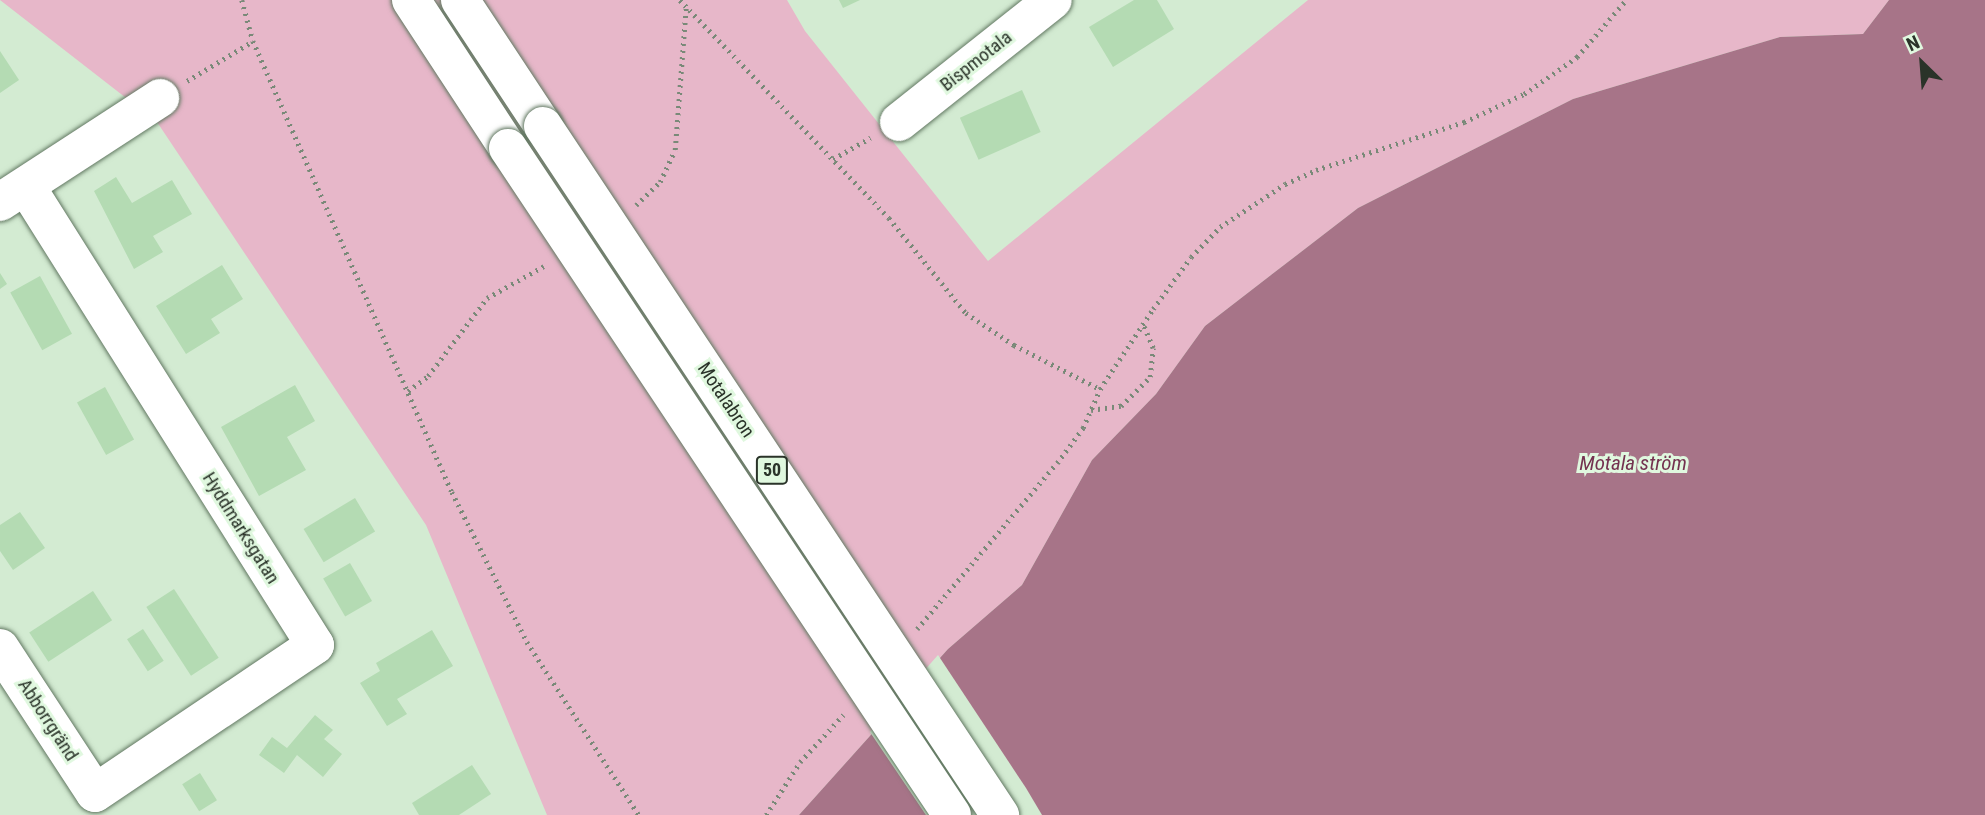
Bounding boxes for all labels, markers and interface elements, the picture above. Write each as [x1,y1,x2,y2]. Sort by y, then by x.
street label: Bispmotala [936,26,1016,96]
north arrow [1887,28,1957,98]
text: N [1903,31,1923,56]
street label: Motalabron [693,358,759,442]
water label: Motala ström [1579,450,1687,476]
road number: 50 [754,456,790,484]
street label: Hyddmarksgatan [198,468,284,588]
street label: Abborrgränd [13,675,83,765]

